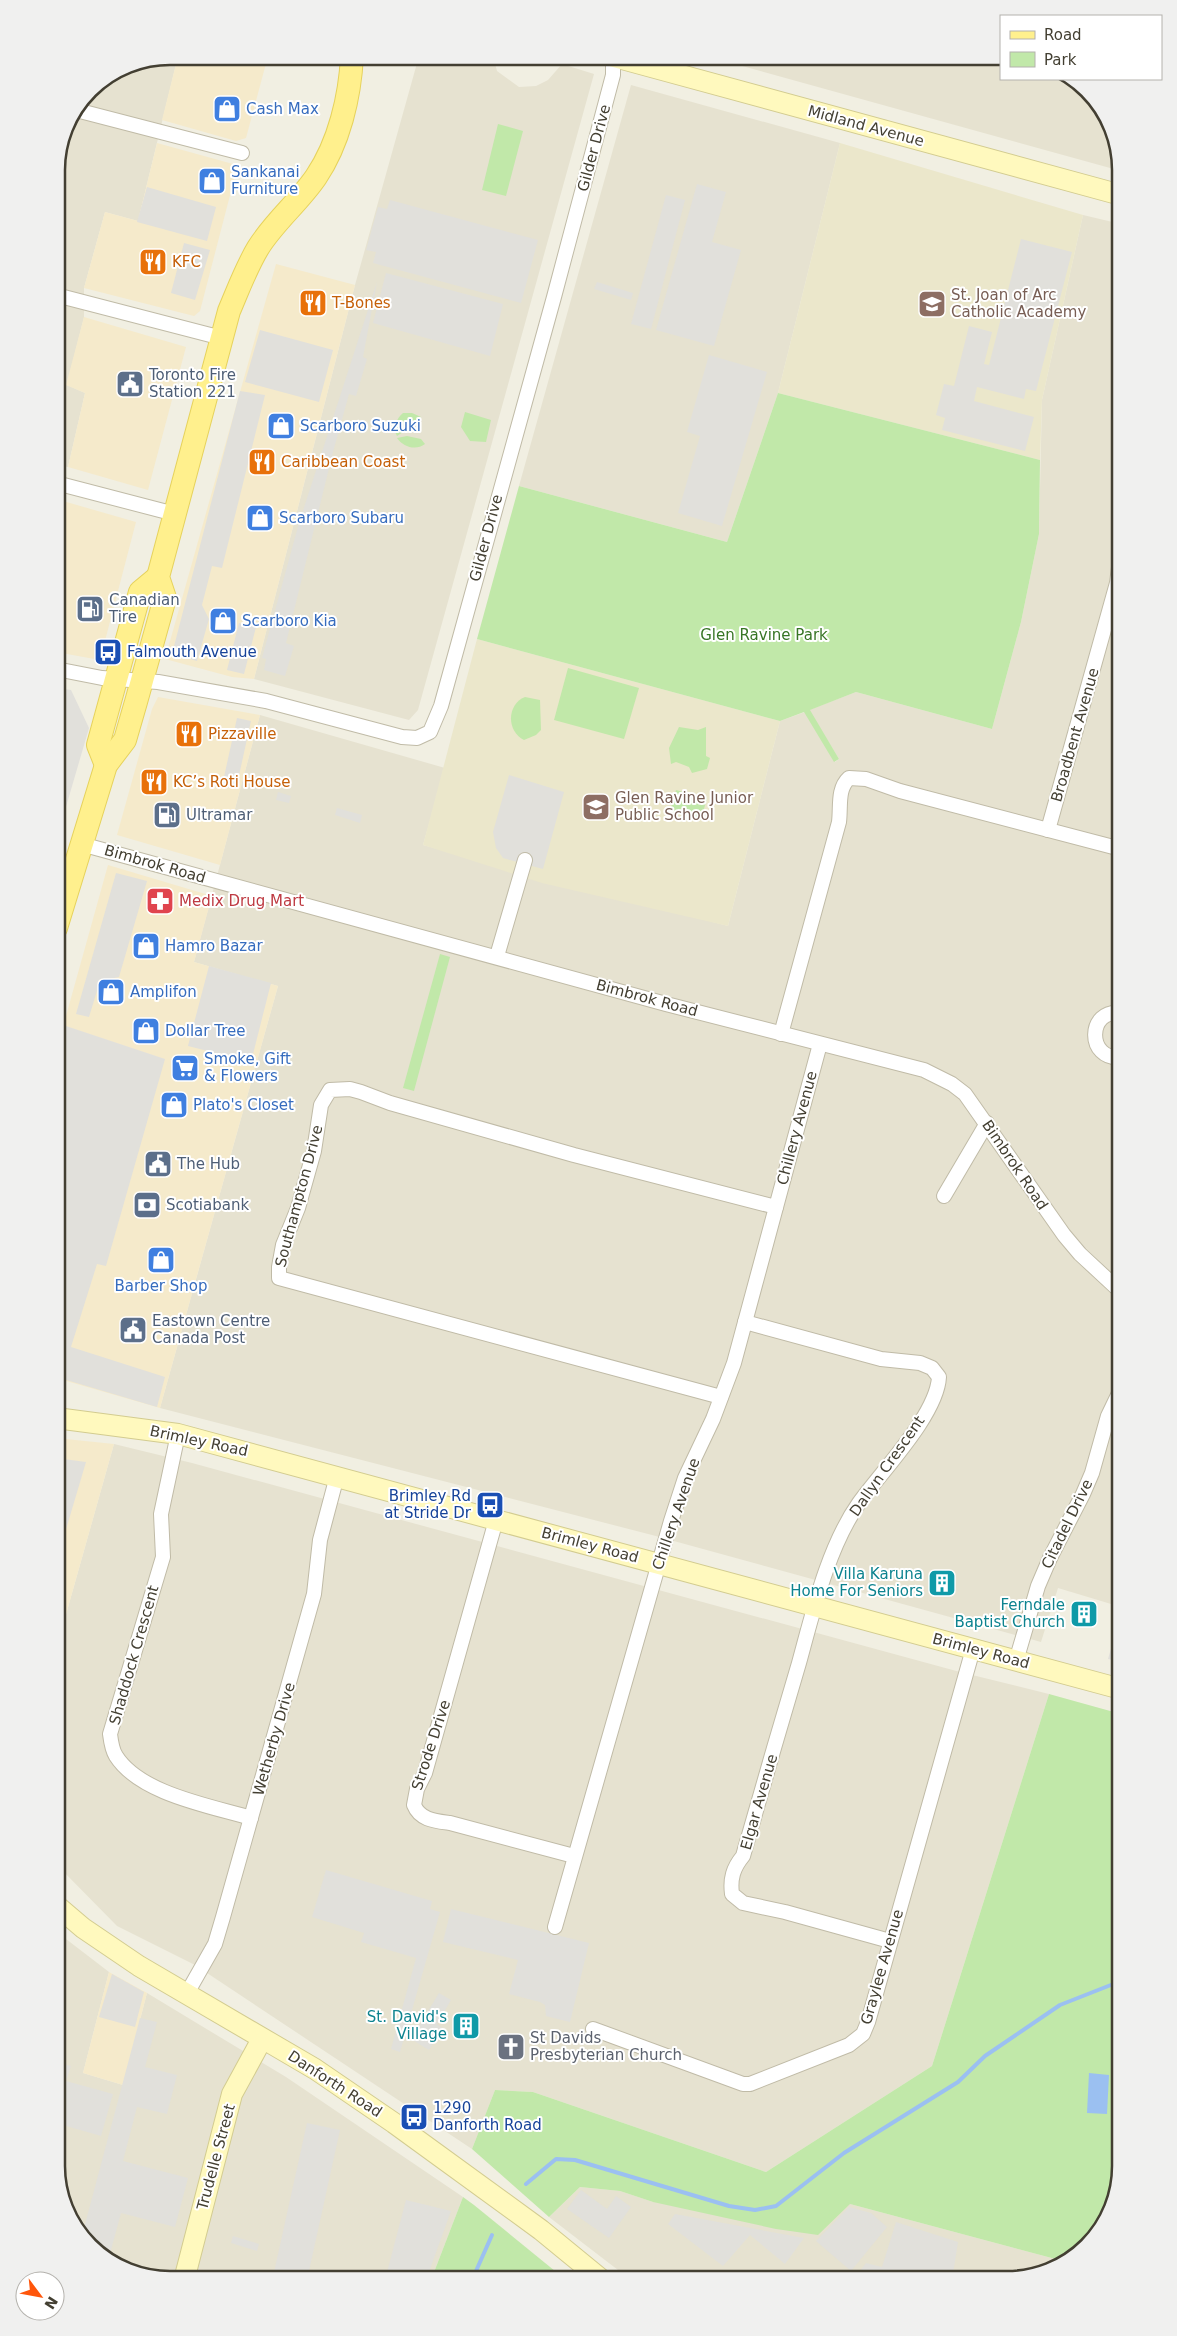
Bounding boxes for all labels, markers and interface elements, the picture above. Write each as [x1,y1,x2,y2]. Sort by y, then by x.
legend [1000,15,1162,80]
text: Road [1044,26,1082,44]
text: Park [1044,51,1077,69]
shop icon: Cash Max [212,94,242,124]
place label: Cash Max [246,100,319,118]
street label: Gilder Drive [574,102,614,194]
street label: Midland Avenue [806,102,926,150]
place label: Sankanai Furniture [231,163,300,198]
shop icon: Sankanai Furniture [197,166,227,196]
restaurant icon: KFC [138,247,168,277]
place label: KFC [172,253,201,271]
place label: St. Joan of Arc Catholic Academy [951,286,1086,321]
restaurant icon: T-Bones [298,288,328,318]
school or university icon: St. Joan of Arc Catholic Academy [917,289,947,319]
place label: T-Bones [331,294,391,312]
place label: Toronto Fire Station 221 [148,366,236,401]
public building icon: Toronto Fire Station 221 [115,369,145,399]
shop icon: Scarboro Suzuki [266,411,296,441]
place label: Scarboro Suzuki [300,417,421,435]
restaurant icon: Caribbean Coast [247,447,277,477]
place label: Caribbean Coast [281,453,405,471]
street label: Gilder Drive [466,492,506,584]
shop icon: Scarboro Subaru [245,503,275,533]
place label: Scarboro Subaru [279,509,404,527]
place label: Canadian Tire [108,591,180,626]
fuel station icon: Canadian Tire [75,594,105,624]
shop icon: Scarboro Kia [208,606,238,636]
place label: Scarboro Kia [242,612,337,630]
park label: Glen Ravine Park [700,626,828,644]
bus stop icon: Falmouth Avenue [93,637,123,667]
place label: Falmouth Avenue [127,643,257,661]
street label: Broadbent Avenue [1047,666,1103,804]
restaurant icon: Pizzaville [174,719,204,749]
place label: Pizzaville [208,725,276,743]
restaurant icon: KC’s Roti House [139,767,169,797]
place label: KC’s Roti House [173,773,291,791]
place label: Glen Ravine Junior Public School [615,789,754,824]
school or university icon: Glen Ravine Junior Public School [581,792,611,822]
fuel station icon: Ultramar [152,800,182,830]
place label: Ultramar [186,806,253,824]
street label: Bimbrok Road [102,841,208,887]
pharmacy icon: Medix Drug Mart [145,886,175,916]
place label: Medix Drug Mart [179,892,304,910]
shop icon: Hamro Bazar [131,931,161,961]
place label: Hamro Bazar [165,937,263,955]
street label: Bimbrok Road [594,976,700,1020]
shop icon: Amplifon [96,977,126,1007]
place label: Amplifon [130,983,197,1001]
shop icon: Dollar Tree [131,1016,161,1046]
place label: Dollar Tree [165,1022,245,1040]
place label: Smoke, Gift & Flowers [204,1050,291,1085]
supermarket icon: Smoke, Gift & Flowers [170,1053,200,1083]
street label: Chillery Avenue [773,1069,821,1187]
shop icon: Plato's Closet [159,1090,189,1120]
place label: Plato's Closet [193,1096,294,1114]
street label: Bimbrok Road [978,1117,1052,1213]
street label: Southampton Drive [271,1123,327,1269]
public building icon: The Hub [143,1149,173,1179]
place label: The Hub [176,1155,240,1173]
bank icon: Scotiabank [132,1190,162,1220]
place label: Scotiabank [166,1196,249,1214]
shop icon: Barber Shop [146,1245,176,1275]
place label: Barber Shop [114,1277,208,1295]
place label: Eastown Centre Canada Post [152,1312,270,1347]
public building icon: Eastown Centre Canada Post [118,1315,148,1345]
street label: Dallyn Crescent [846,1412,928,1520]
street label: Brimley Road [148,1422,250,1460]
street label: Chillery Avenue [648,1456,704,1572]
street label: Citadel Drive [1038,1476,1096,1572]
place label: Brimley Rd at Stride Dr [384,1487,472,1522]
bus stop icon: Brimley Rd at Stride Dr [475,1490,505,1520]
street label: Brimley Road [539,1523,641,1567]
place label: Villa Karuna Home For Seniors [790,1565,923,1600]
building icon: Villa Karuna Home For Seniors [927,1568,957,1598]
street label: Shaddock Crescent [105,1583,163,1727]
place label: Ferndale Baptist Church [954,1596,1065,1631]
building icon: Ferndale Baptist Church [1069,1599,1099,1629]
street label: Brimley Road [930,1629,1032,1673]
street label: Wetherby Drive [249,1680,299,1798]
street label: Strode Drive [408,1698,454,1792]
street label: Elgar Avenue [737,1752,781,1852]
street label: Graylee Avenue [857,1907,907,2027]
place label: St. David's Village [367,2008,447,2043]
building icon: St. David's Village [451,2011,481,2041]
place label: St Davids Presbyterian Church [530,2029,682,2064]
church icon: St Davids Presbyterian Church [496,2032,526,2062]
street label: Danforth Road [285,2047,385,2121]
place label: 1290 Danforth Road [433,2099,542,2134]
street label: Trudelle Street [193,2102,239,2213]
bus stop icon: 1290 Danforth Road [399,2102,429,2132]
north arrow [15,2271,65,2321]
text: N [41,2294,61,2312]

